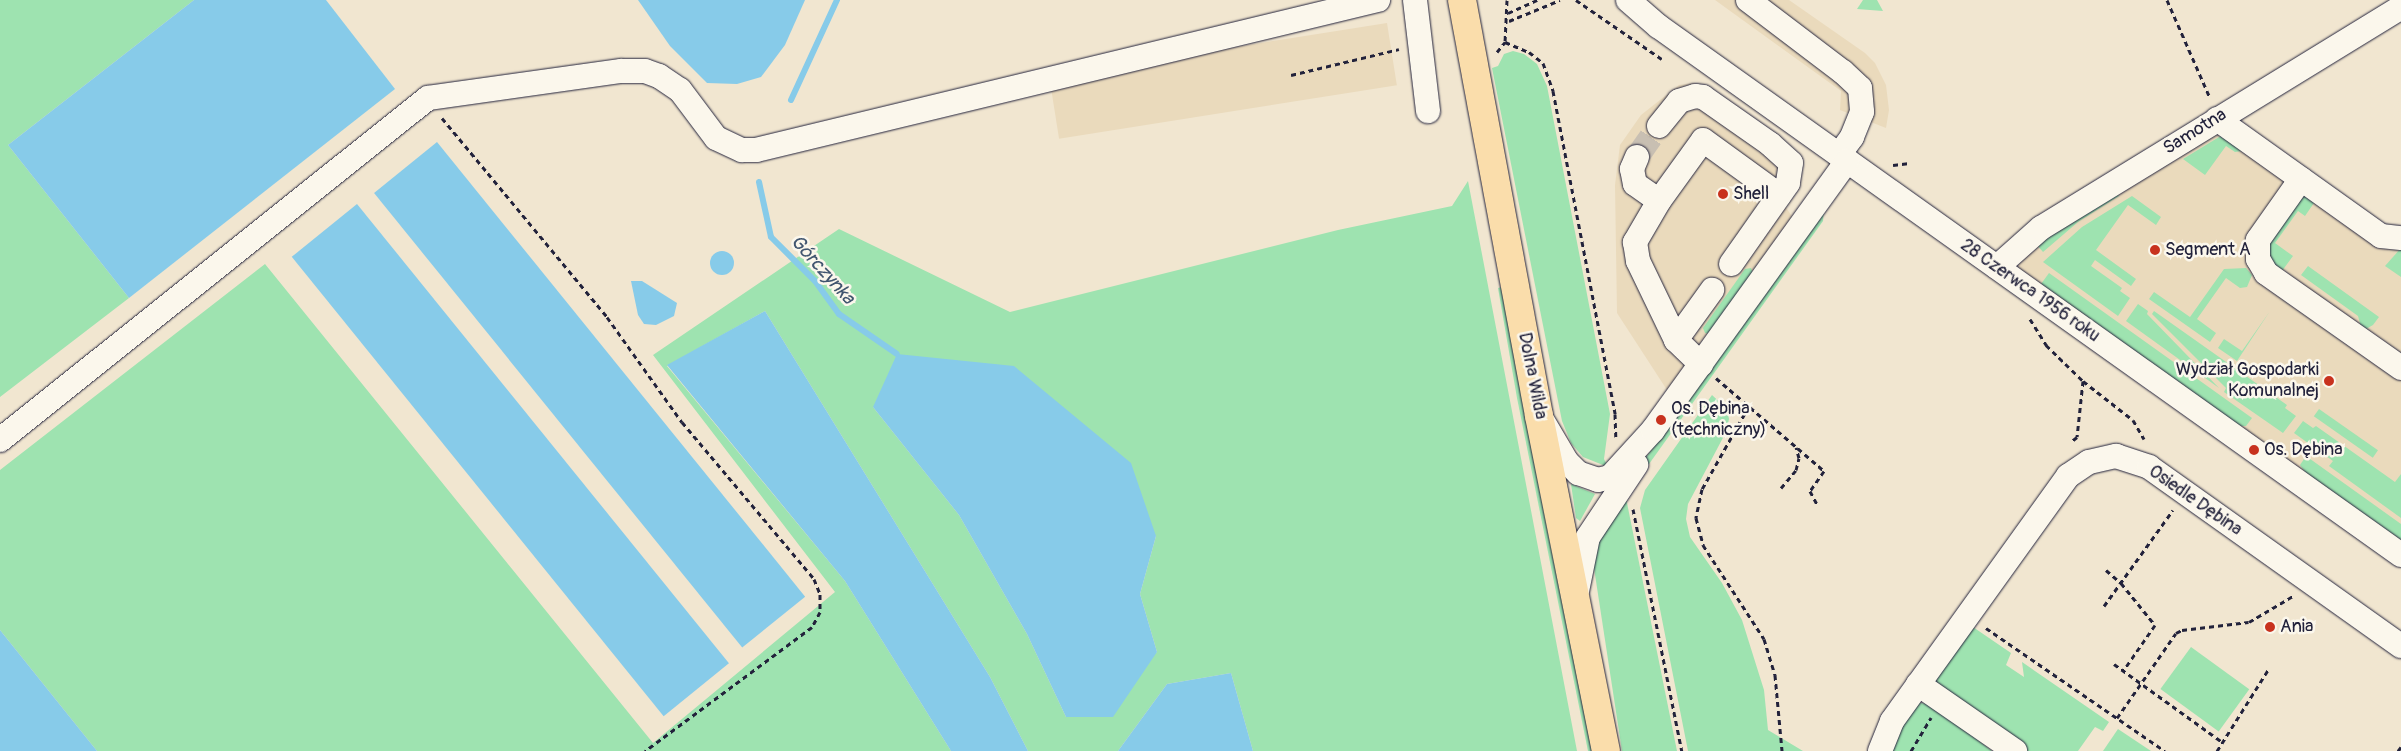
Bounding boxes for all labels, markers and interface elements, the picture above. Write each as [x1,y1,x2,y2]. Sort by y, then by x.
street label: Samotna [2159,104,2231,160]
place label: Shell [1733,183,1769,205]
marker: Shell [1717,188,1729,200]
water label: Górczynka [785,231,859,309]
street label: 28 Czerwca 1956 roku [1956,235,2104,347]
place label: Segment A [2165,239,2251,261]
marker: Segment A [2149,244,2161,256]
street label: Dolna Wilda [1513,331,1551,421]
place label: Wydział Gospodarki Komunalnej [2176,360,2319,402]
marker: Wydział Gospodarki Komunalnej [2323,375,2335,387]
place label: Os. Dębina (techniczny) [1671,399,1766,442]
marker: Os. Dębina (techniczny) [1655,414,1667,426]
place label: Os. Dębina [2264,439,2343,461]
marker: Os. Dębina [2248,444,2260,456]
street label: Osiedle Dębina [2144,461,2246,541]
place label: Ania [2280,616,2313,638]
marker: Ania [2264,621,2276,633]

